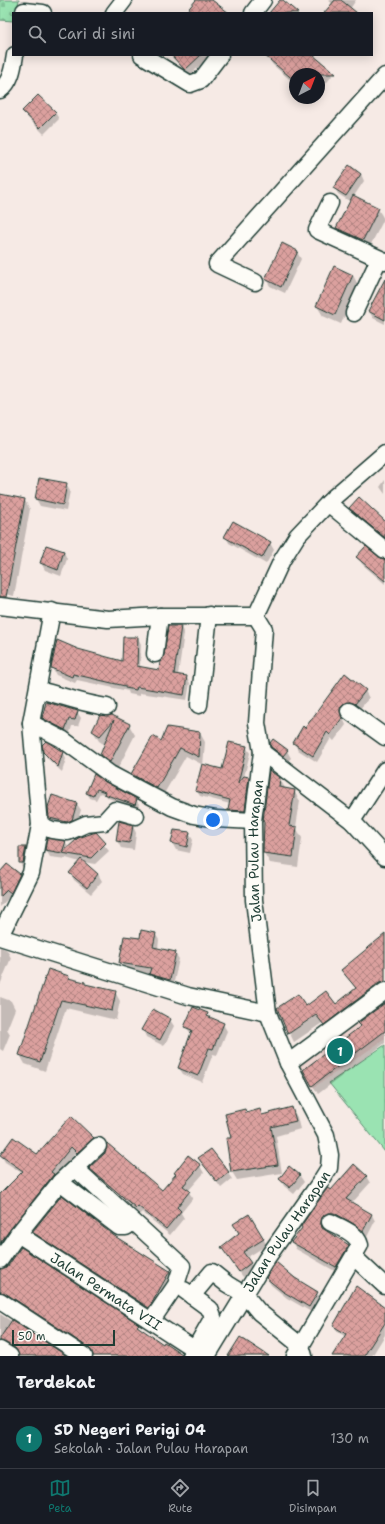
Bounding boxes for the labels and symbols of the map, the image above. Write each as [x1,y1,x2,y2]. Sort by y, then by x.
north arrow [289,68,325,104]
street label: Jalan Pulau Harapan [244,778,267,923]
your location [203,810,223,830]
pin: 1 [327,1036,353,1066]
street label: Jalan Pulau Harapan [239,1167,334,1295]
street label: Jalan Permata VII [47,1248,165,1335]
scale bar [12,1328,115,1347]

